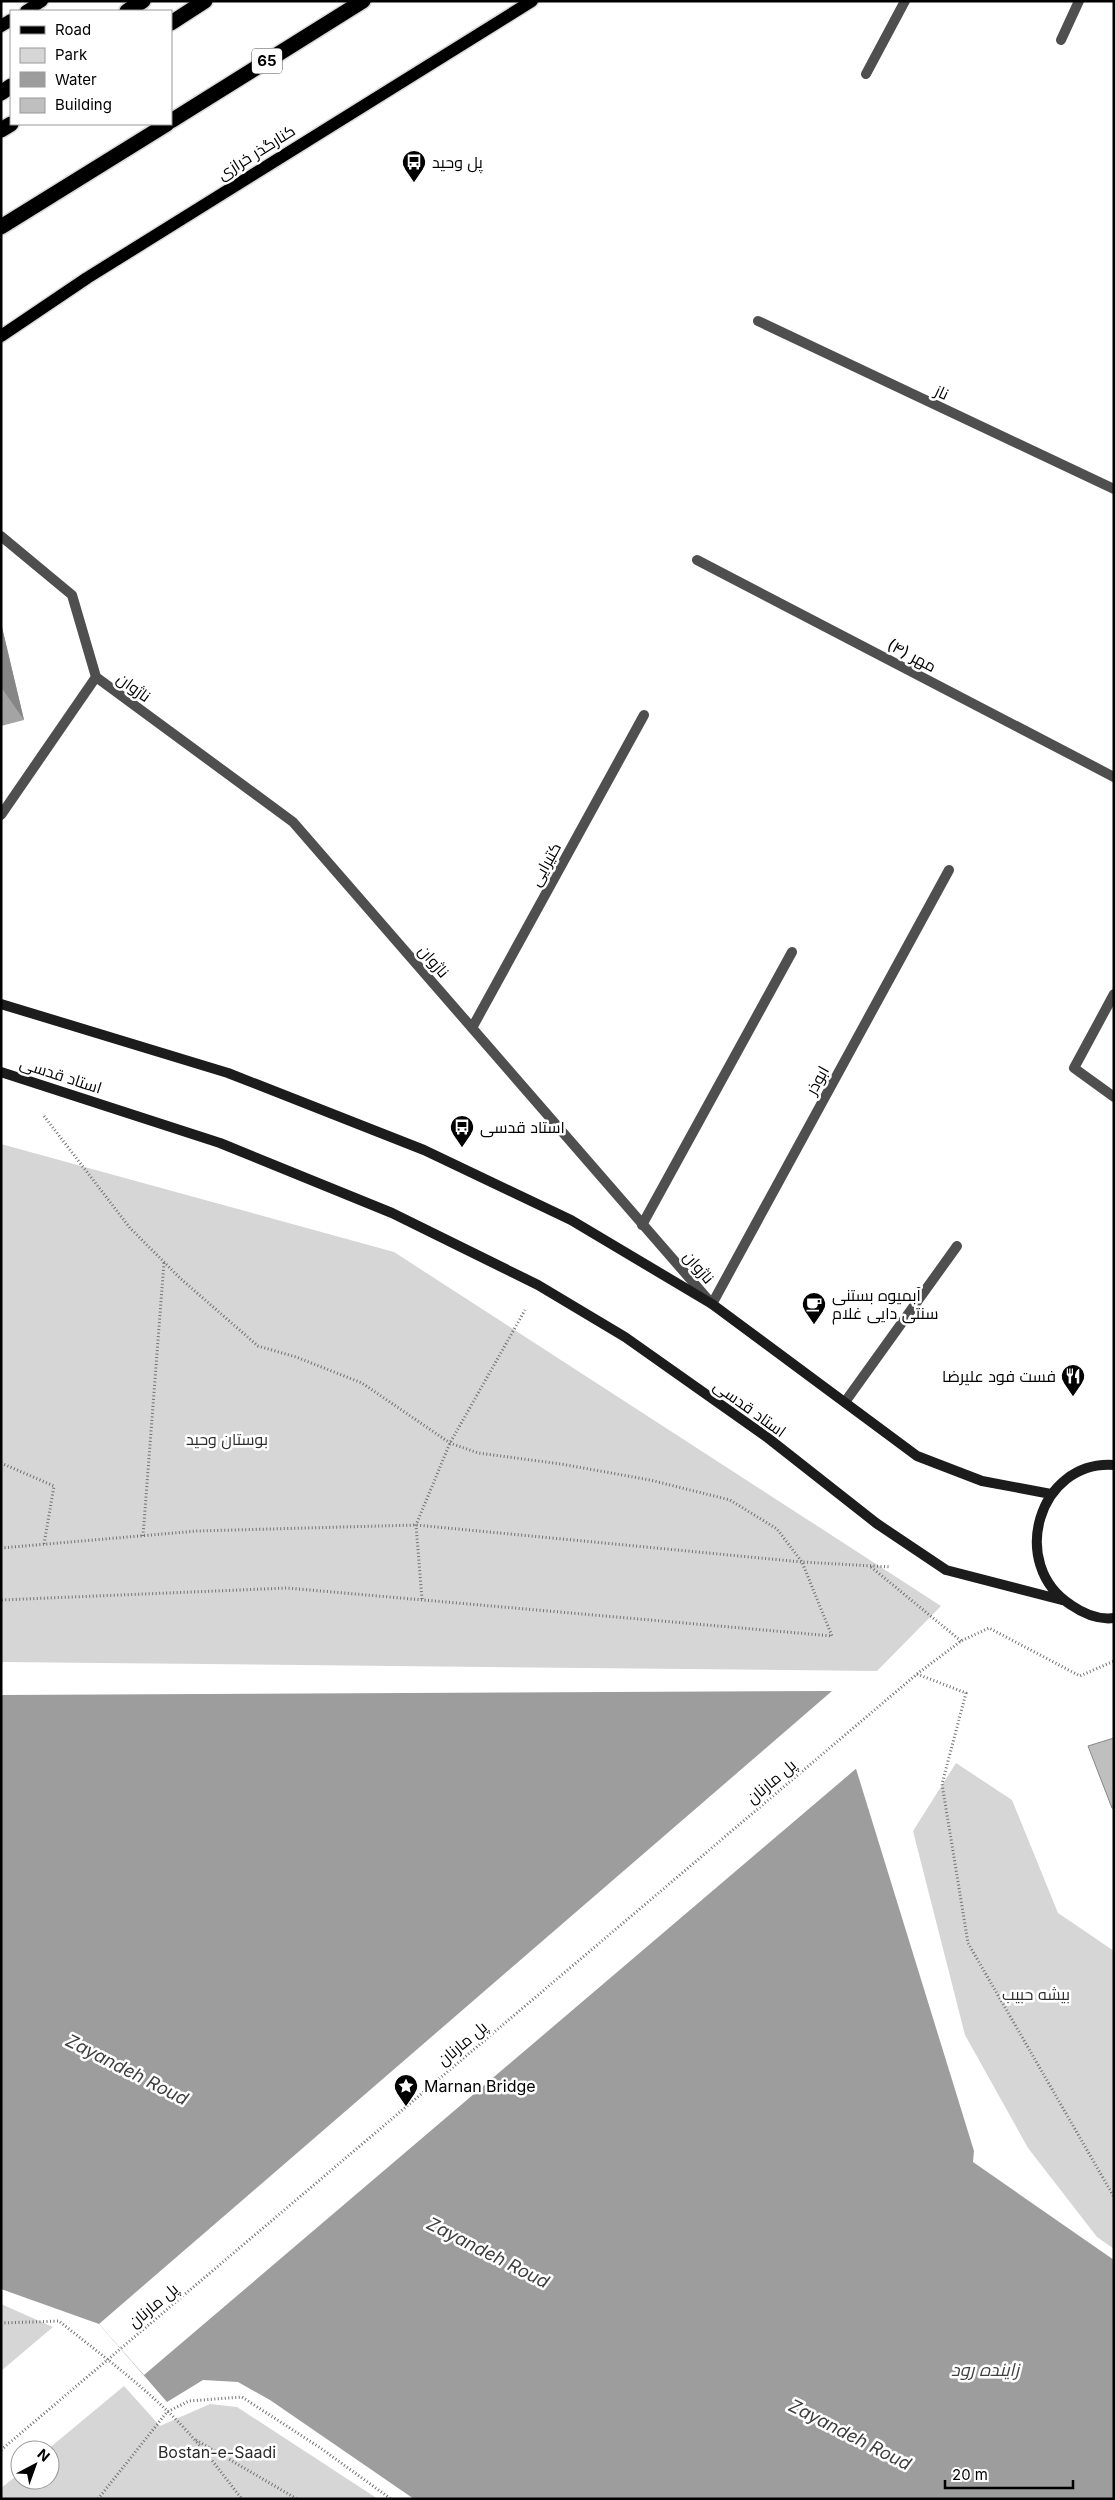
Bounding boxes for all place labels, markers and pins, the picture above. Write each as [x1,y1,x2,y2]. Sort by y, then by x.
bus stop icon: پل وحید [401,149,427,183]
place label: پل وحید [432,152,484,174]
bus stop icon: استاد قدسی [449,1114,475,1148]
place label: استاد قدسی [480,1117,565,1138]
place label: آبمیوه بستنی سنتی دایی غلام [832,1285,938,1325]
cafe icon: آبمیوه بستنی سنتی دایی غلام [801,1291,827,1325]
restaurant icon: فست فود علیرضا [1060,1363,1086,1397]
place label: فست فود علیرضا [942,1366,1056,1386]
place icon: Marnan Bridge [393,2073,419,2107]
place label: Marnan Bridge [424,2076,536,2096]

